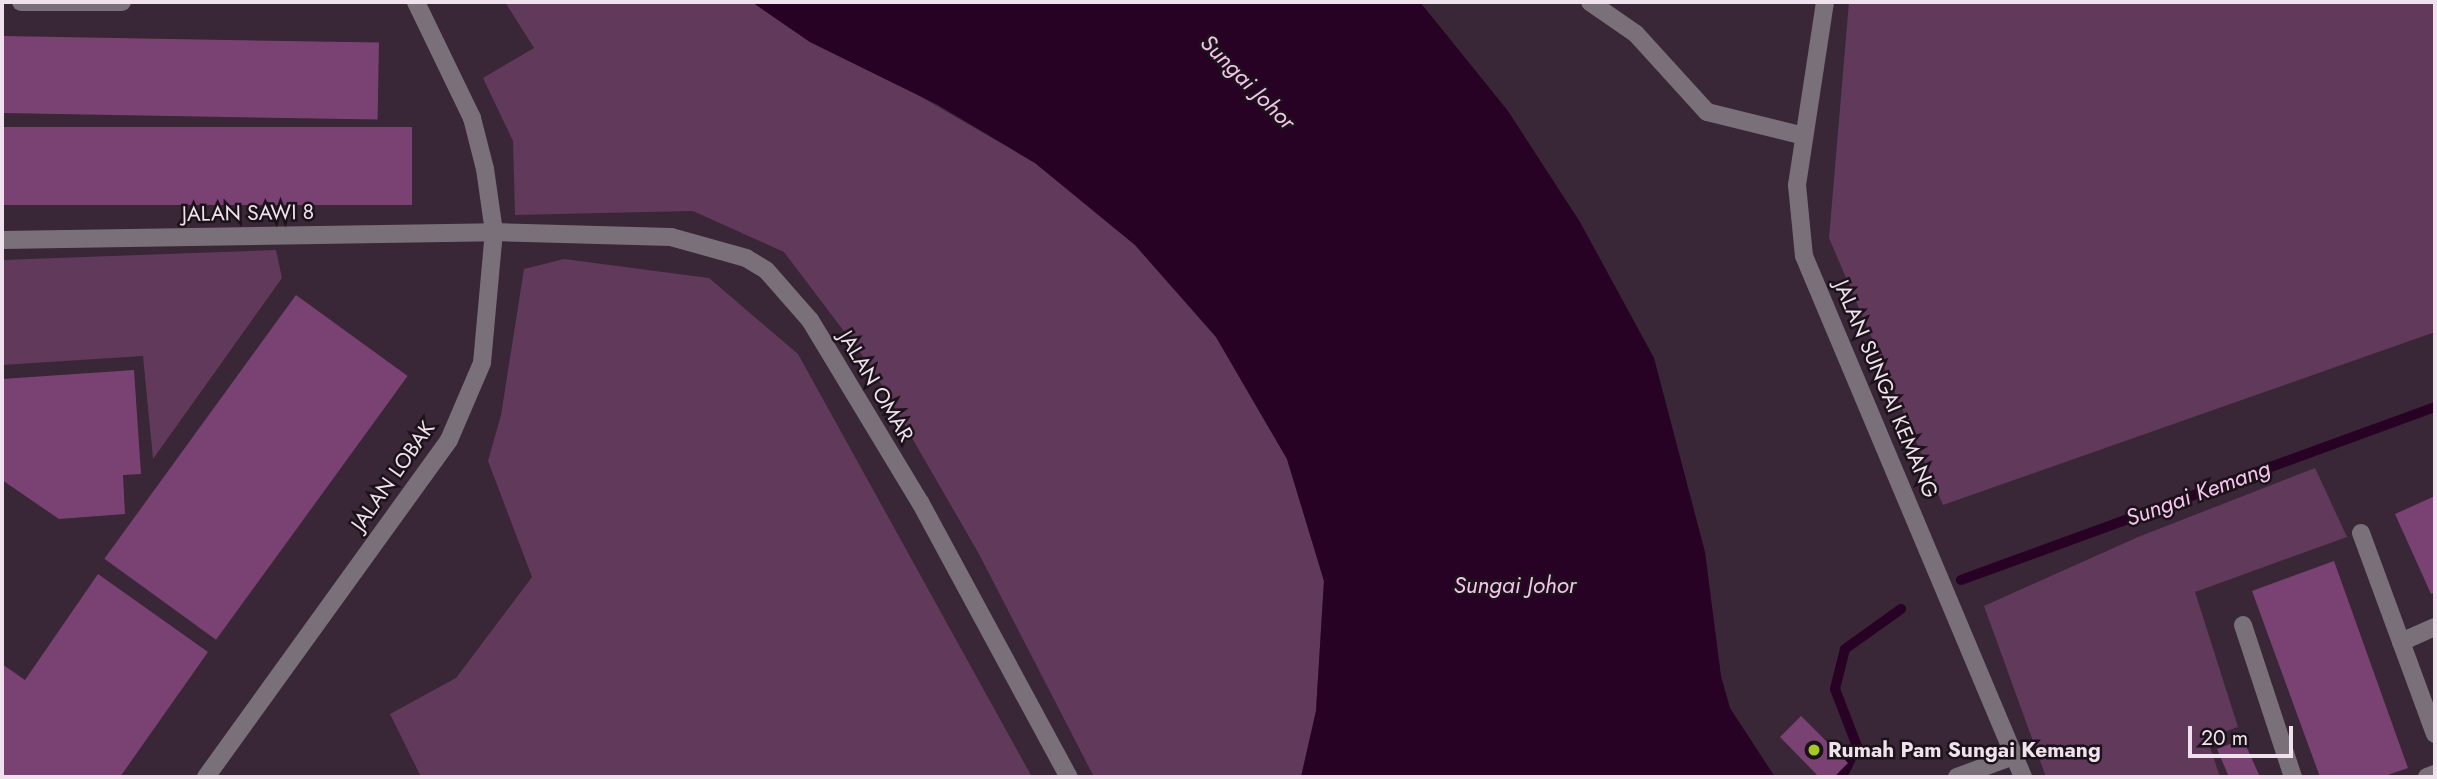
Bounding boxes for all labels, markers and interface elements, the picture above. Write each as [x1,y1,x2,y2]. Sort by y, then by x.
water label: Sungai Johor [1195,29,1301,135]
street label: JALAN SAWI 8 [182,199,314,227]
street label: JALAN SUNGAI KEMANG [1829,276,1943,502]
street label: JALAN OMAR [833,326,919,446]
street label: JALAN LOBAK [346,416,440,536]
water label: Sungai Kemang [2122,454,2274,532]
water label: Sungai Johor [1454,571,1576,599]
scale bar [2192,712,2297,756]
text: 20 m [2201,723,2248,753]
place label: Rumah Pam Sungai Kemang [1828,737,2101,763]
marker: Rumah Pam Sungai Kemang [1806,742,1822,758]

